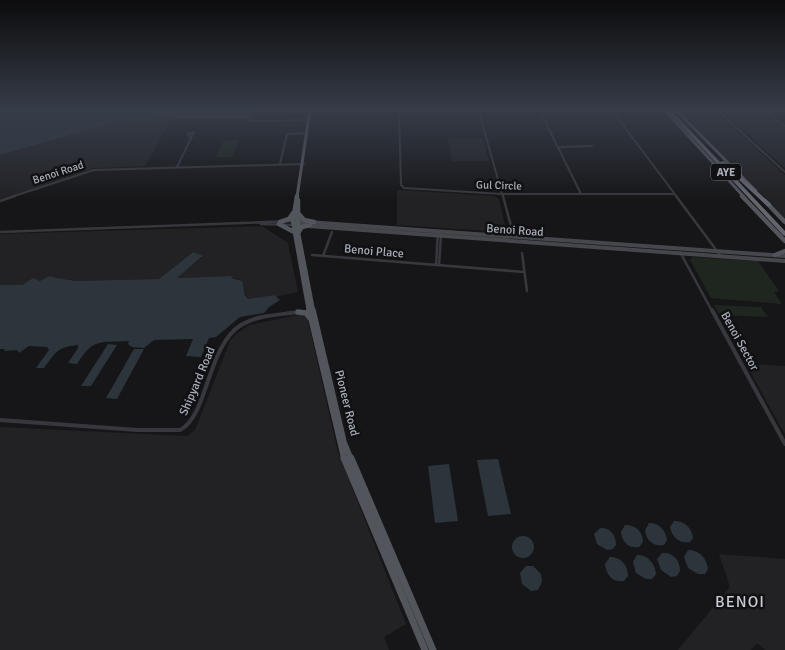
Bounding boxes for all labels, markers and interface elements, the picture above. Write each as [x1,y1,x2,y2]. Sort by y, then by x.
street label: Benoi Road [31,158,85,187]
road number: AYE [711,163,741,180]
street label: Gul Circle [476,178,522,193]
street label: Benoi Road [486,221,544,240]
street label: Benoi Place [343,241,404,262]
street label: Benoi Sector [717,309,762,374]
street label: Shipyard Road [176,345,219,418]
street label: Pioneer Road [331,369,362,438]
district label: BENOI [715,592,765,612]

